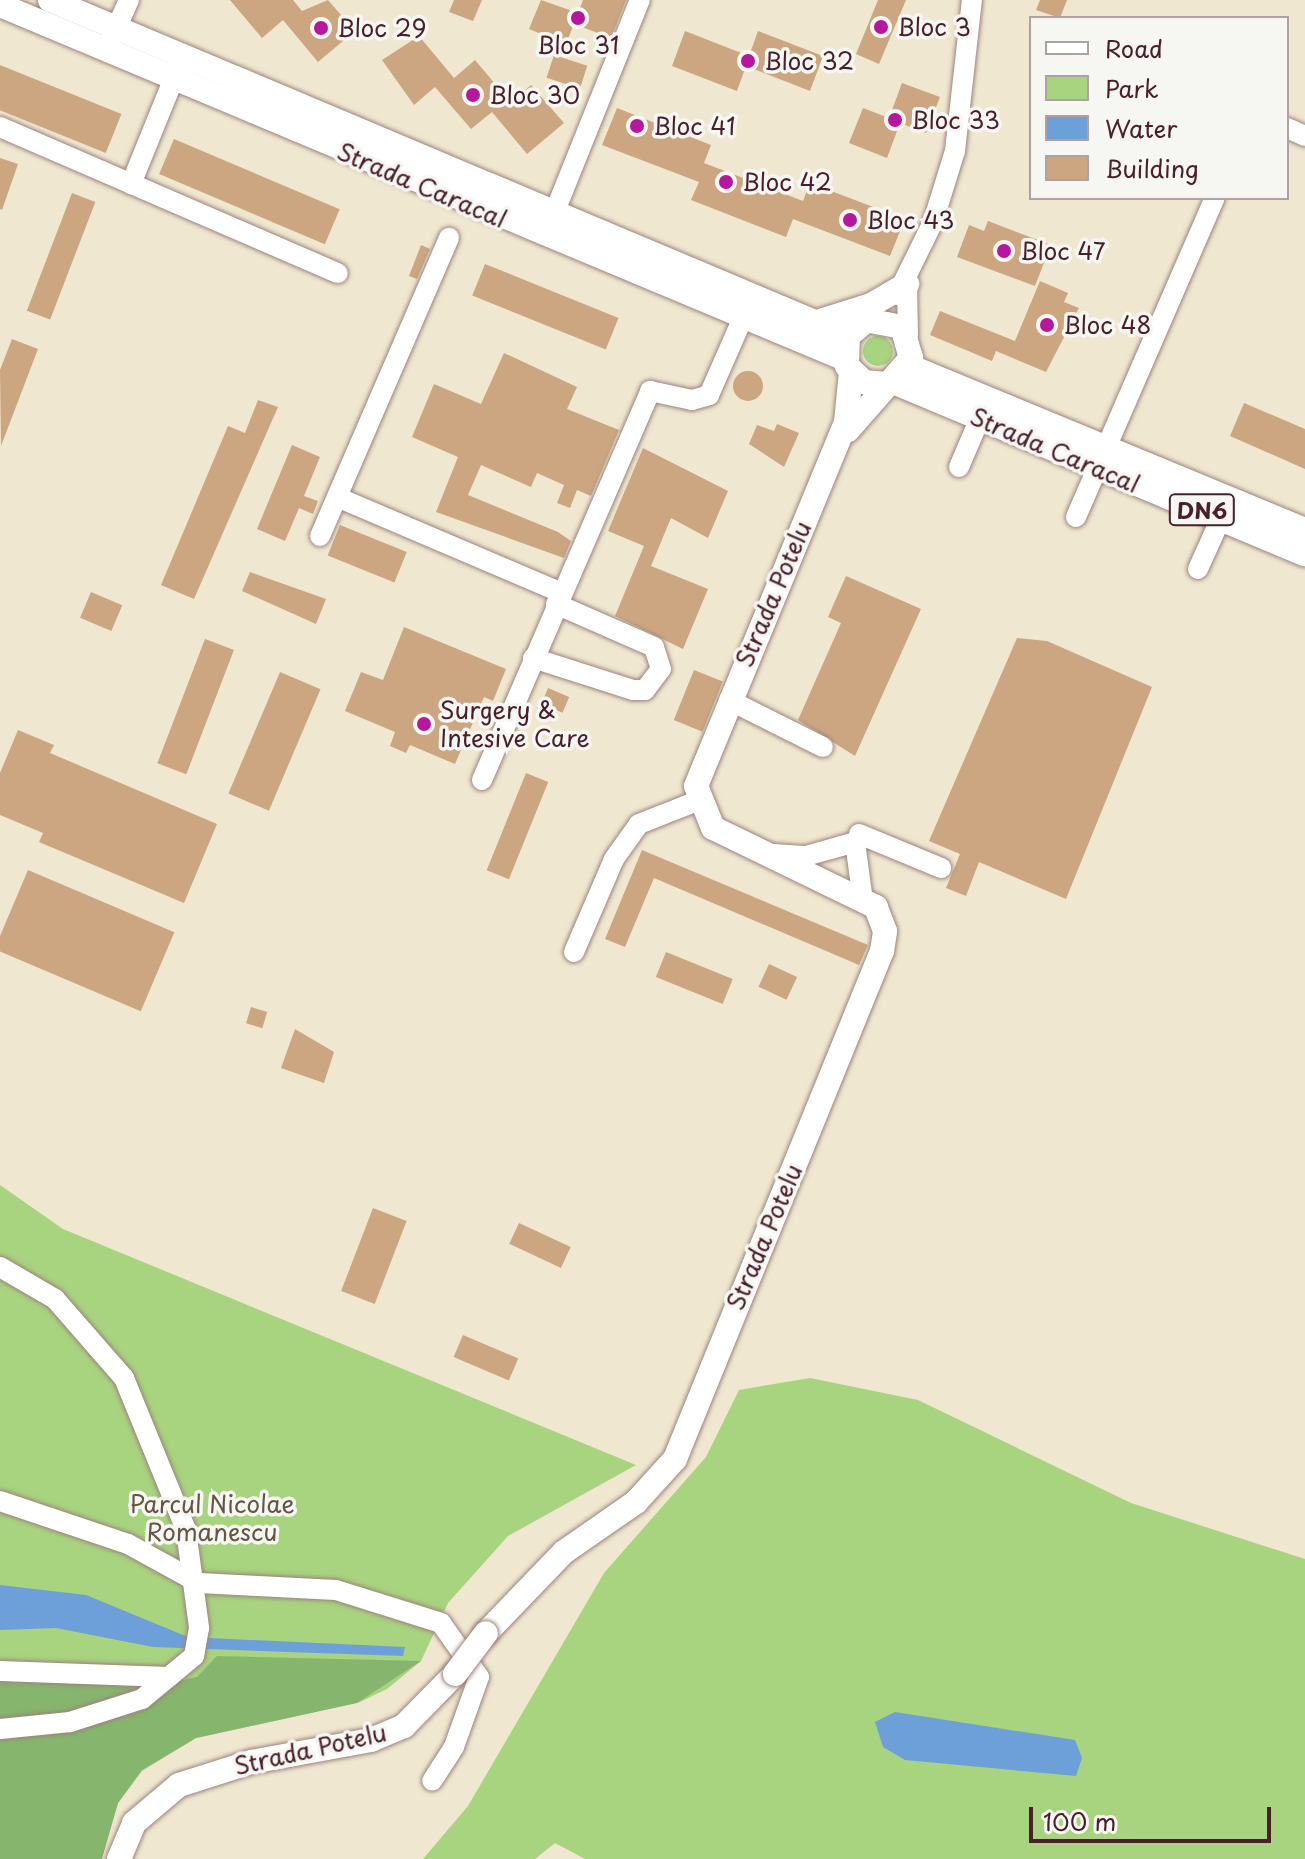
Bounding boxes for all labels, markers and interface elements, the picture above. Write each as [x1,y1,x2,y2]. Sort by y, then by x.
marker: Bloc 31 [569,9,587,27]
place label: Bloc 3 [897,13,971,41]
place label: Bloc 29 [337,14,425,42]
legend [1029,16,1289,200]
marker: Bloc 3 [872,18,890,36]
marker: Bloc 29 [312,19,330,37]
text: Road [1105,30,1163,66]
place label: Bloc 31 [537,31,619,59]
place label: Bloc 32 [764,47,854,75]
marker: Bloc 32 [739,52,757,70]
text: Park [1105,70,1159,106]
place label: Bloc 30 [489,81,580,109]
marker: Bloc 30 [464,86,482,104]
place label: Bloc 33 [911,106,1000,134]
text: Water [1105,110,1177,146]
marker: Bloc 33 [886,111,904,129]
place label: Bloc 41 [653,112,736,140]
marker: Bloc 41 [628,117,646,135]
street label: Strada Caracal [334,137,510,233]
text: Building [1105,150,1199,186]
place label: Bloc 42 [742,168,832,196]
marker: Bloc 42 [717,173,735,191]
place label: Bloc 43 [866,206,955,234]
marker: Bloc 43 [841,211,859,229]
place label: Bloc 47 [1020,237,1106,265]
marker: Bloc 47 [995,242,1013,260]
place label: Bloc 48 [1063,311,1151,339]
marker: Bloc 48 [1038,316,1056,334]
street label: Strada Caracal [967,402,1143,498]
road number: DN6 [1168,492,1236,528]
street label: Strada Potelu [729,517,817,671]
place label: Surgery & Intesive Care [440,696,589,752]
marker: Surgery & Intesive Care [415,715,433,733]
street label: Strada Potelu [720,1160,808,1314]
park label: Parcul Nicolae Romanescu [128,1490,296,1546]
street label: Strada Potelu [231,1717,389,1781]
scale bar [1033,1791,1275,1841]
text: 100 m [1043,1803,1116,1839]

